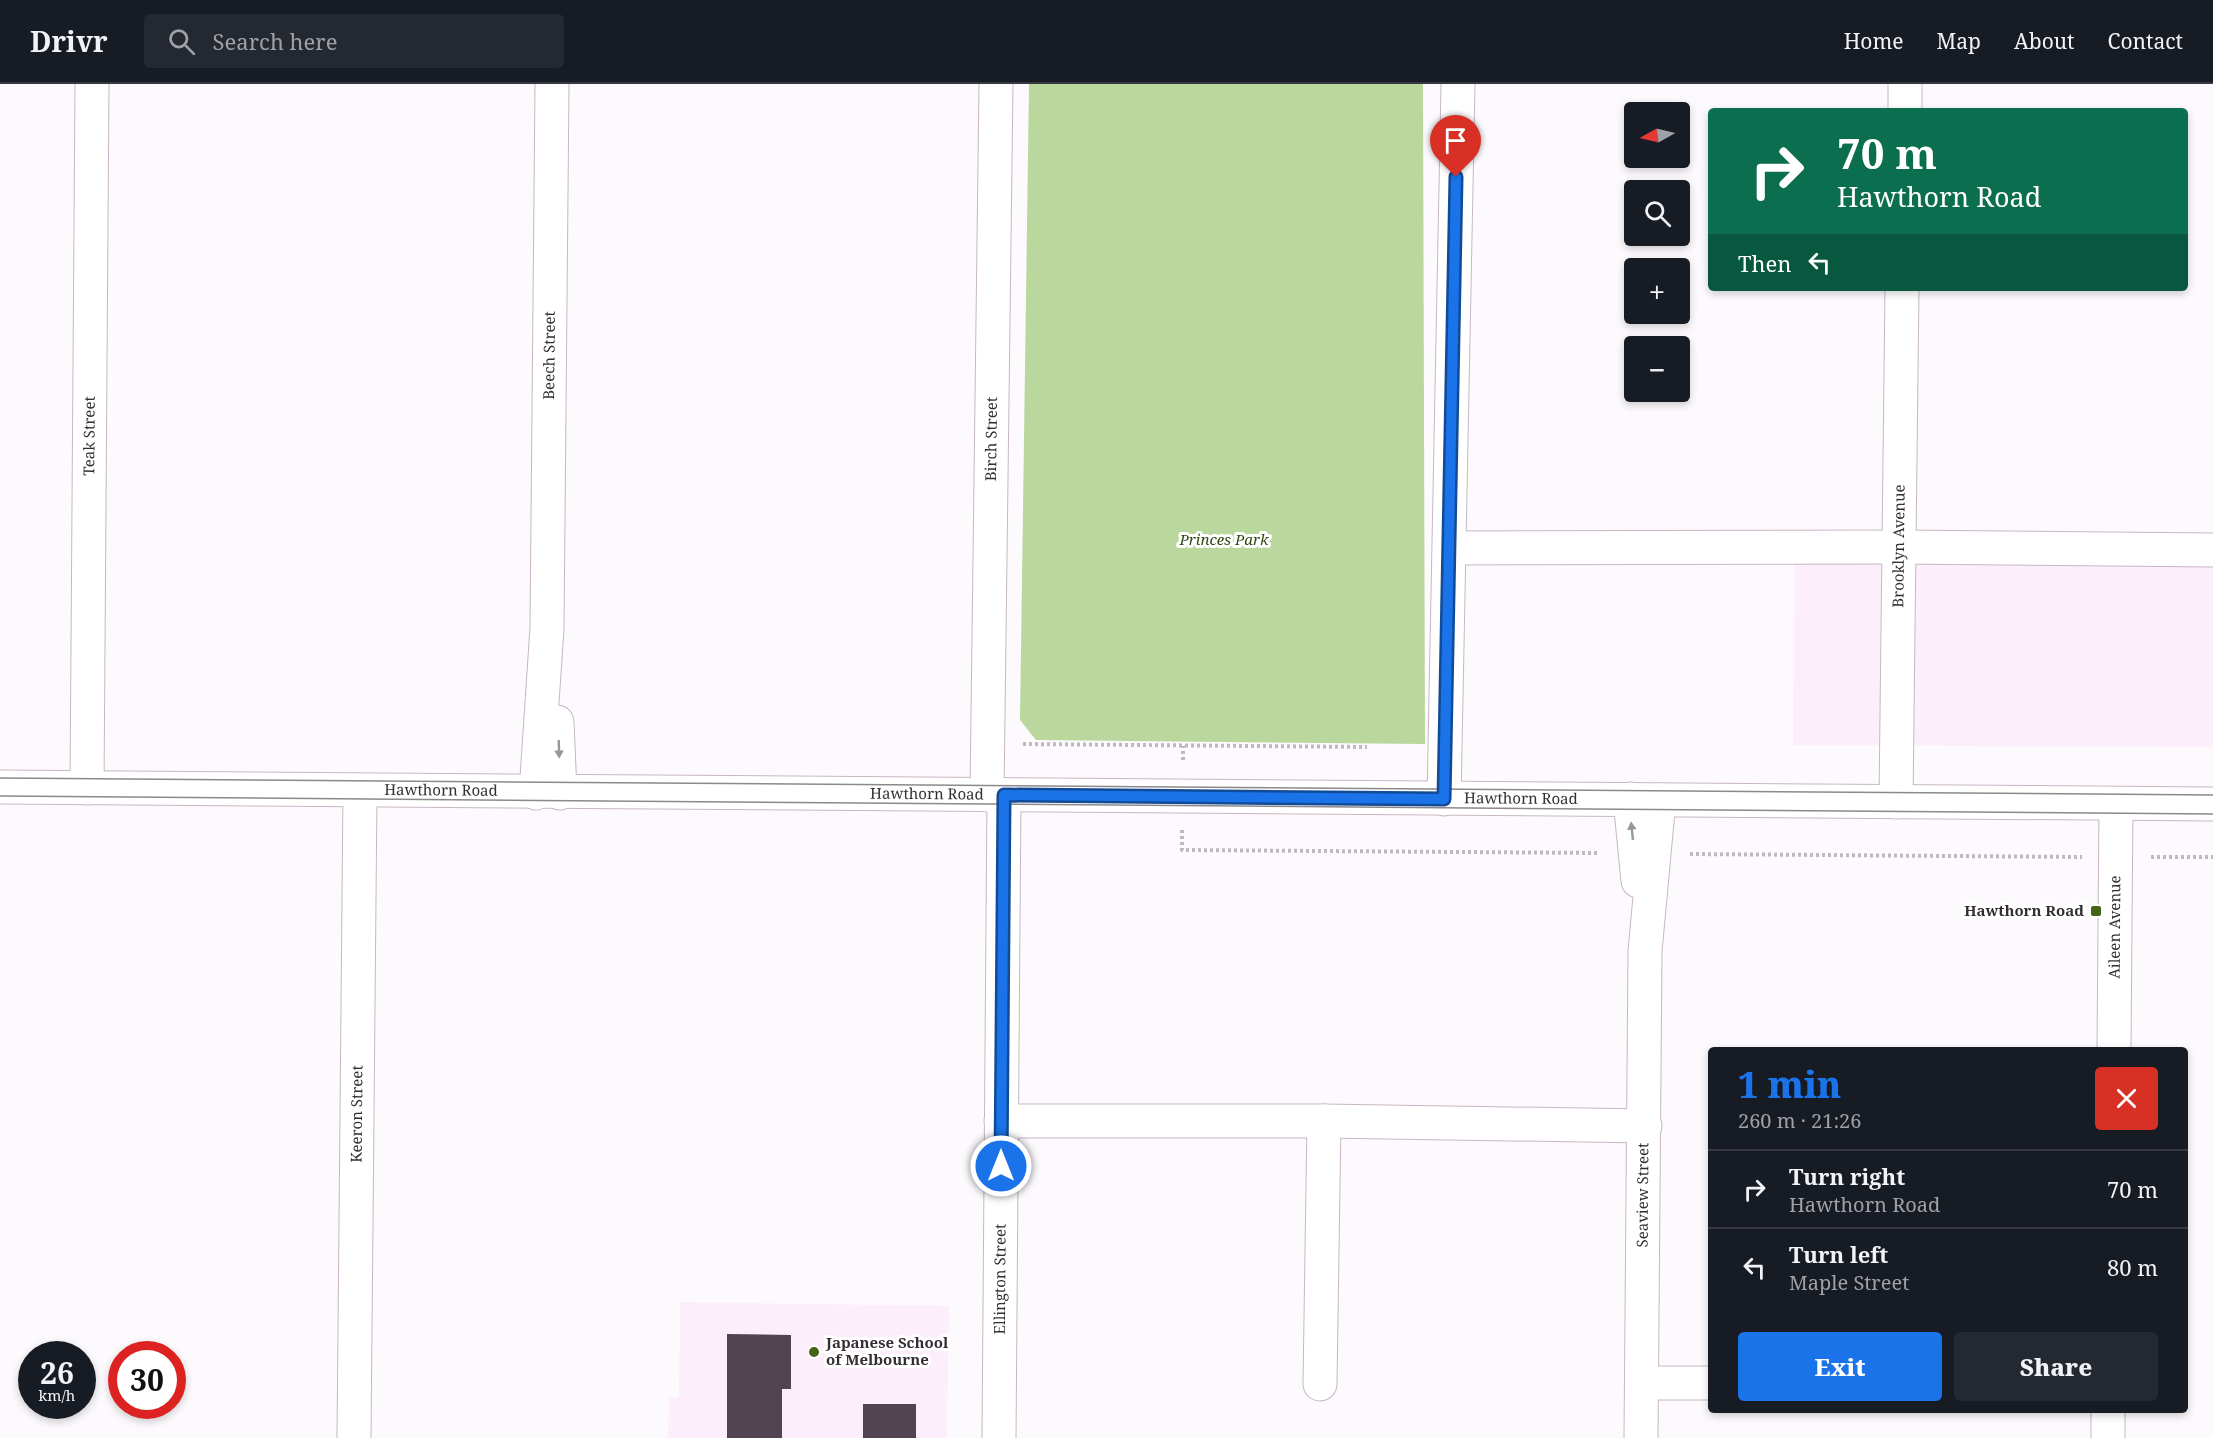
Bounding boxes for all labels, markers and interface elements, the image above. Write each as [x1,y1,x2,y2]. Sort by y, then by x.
search box [144,14,564,68]
text: Drivr [30,22,108,60]
icon: search [165,25,198,58]
text: Search here [213,26,337,56]
text: Home [1844,27,1904,55]
text: Map [1937,27,1981,55]
text: About [2014,27,2075,55]
text: Contact [2108,27,2183,55]
north arrow [1624,102,1690,168]
map controls [1624,102,1690,402]
pin [1430,115,1481,177]
icon: arrive [1439,124,1472,157]
text: 70 m [1837,124,1937,181]
icon: right [1738,132,1816,210]
text: Hawthorn Road [1837,178,2041,215]
button: search [1624,180,1690,246]
icon: left [1803,246,1836,279]
text: Then [1738,248,1791,278]
button: + [1624,258,1690,324]
street label: Beech Street [538,311,559,400]
button: − [1624,336,1690,402]
street label: Teak Street [78,396,99,476]
street label: Birch Street [980,397,1001,481]
street label: Brooklyn Avenue [1887,484,1909,608]
park label: Princes Park [1179,529,1269,549]
one-way arrow [555,739,564,758]
street label: Hawthorn Road [384,779,498,800]
street label: Hawthorn Road [870,783,984,804]
street label: Hawthorn Road [1464,787,1578,808]
one-way arrow [1627,821,1637,840]
street label: Aileen Avenue [2104,875,2124,979]
place label: Hawthorn Road [1964,900,2084,920]
marker: Hawthorn Road [2089,904,2103,918]
text: 1 min [1738,1060,1841,1109]
street label: Keeron Street [346,1065,366,1163]
button: close [2095,1067,2158,1130]
text: 260 m · 21:26 [1738,1107,1861,1134]
position arrow [969,1134,1033,1198]
street label: Seaview Street [1632,1142,1652,1248]
text: Turn right [1789,1161,1905,1191]
icon: right [1738,1173,1771,1206]
text: 70 m [2107,1174,2158,1204]
text: Hawthorn Road [1789,1191,1940,1218]
street label: Ellington Street [989,1224,1010,1334]
text: Turn left [1789,1239,1888,1269]
icon: left [1738,1251,1771,1284]
text: 80 m [2107,1252,2158,1282]
text: Maple Street [1789,1269,1909,1296]
place label: Japanese School of Melbourne [825,1332,949,1369]
button: Exit [1738,1332,1942,1401]
button: Share [1954,1332,2158,1401]
speed limit sign: 30 [108,1341,186,1419]
marker: Japanese School of Melbourne [807,1345,821,1359]
text: 26 [40,1352,74,1393]
text: km/h [39,1385,75,1405]

